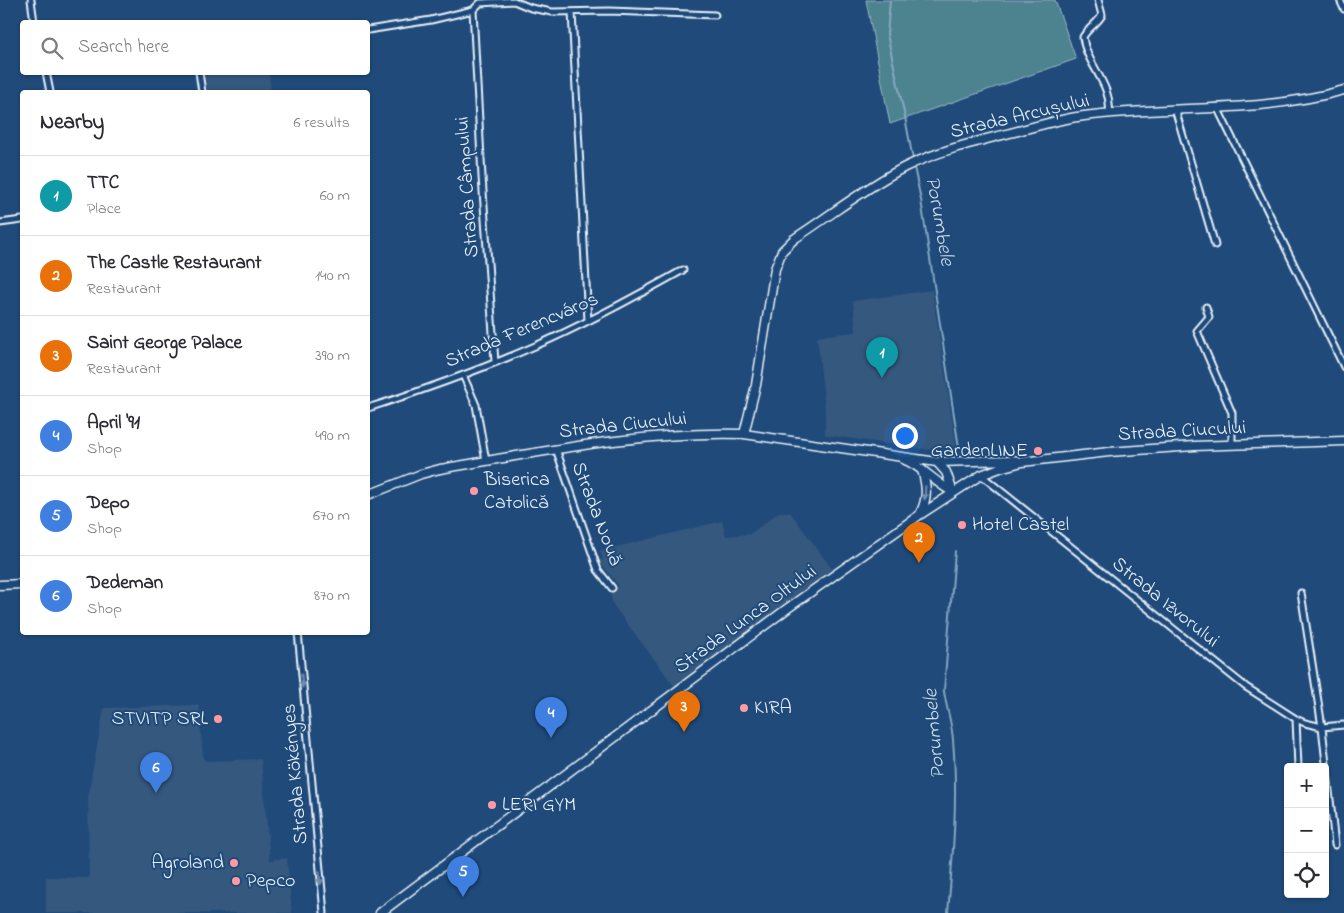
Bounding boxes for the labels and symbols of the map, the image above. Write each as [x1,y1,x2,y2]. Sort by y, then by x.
street label: Strada Arcușului [947,87,1093,147]
street label: Strada Câmpului [449,115,487,259]
water label: Porumbele [916,174,962,269]
street label: Strada Ferencváros [441,286,603,376]
pin: 1 [866,337,898,378]
street label: Strada Ciucului [558,405,688,447]
street label: Strada Ciucului [1117,414,1247,450]
your location [892,423,918,449]
place label: GardenLINE [931,437,1028,466]
marker: GardenLINE [1032,445,1044,457]
street label: Strada Nouă [563,458,629,570]
place label: Biserica Catolică [483,466,550,518]
marker: Biserica Catolică [468,485,480,497]
one-way arrow [921,486,929,502]
place label: Hotel Castel [972,511,1069,540]
marker: Hotel Castel [956,519,968,531]
pin: 2 [903,522,935,563]
street label: Strada Izvorului [1105,551,1225,655]
street label: Strada Lunca Oltului [669,558,823,682]
one-way arrow [298,673,306,689]
water label: Porumbele [916,686,954,780]
pin: 3 [668,691,700,732]
place label: KIRA [754,694,792,723]
pin: 4 [535,697,567,738]
marker: KIRA [738,702,750,714]
street label: Strada Kökényes [275,703,317,845]
place label: STVITP SRL [111,705,209,734]
marker: STVITP SRL [212,713,224,725]
pin: 6 [140,752,172,793]
place label: LERI GYM [502,791,576,820]
marker: LERI GYM [486,799,498,811]
place label: Agroland [151,849,224,879]
pin: 5 [447,856,479,897]
marker: Agroland [228,857,240,869]
place label: Pepco [246,867,296,896]
one-way arrow [317,870,325,886]
marker: Pepco [230,875,242,887]

